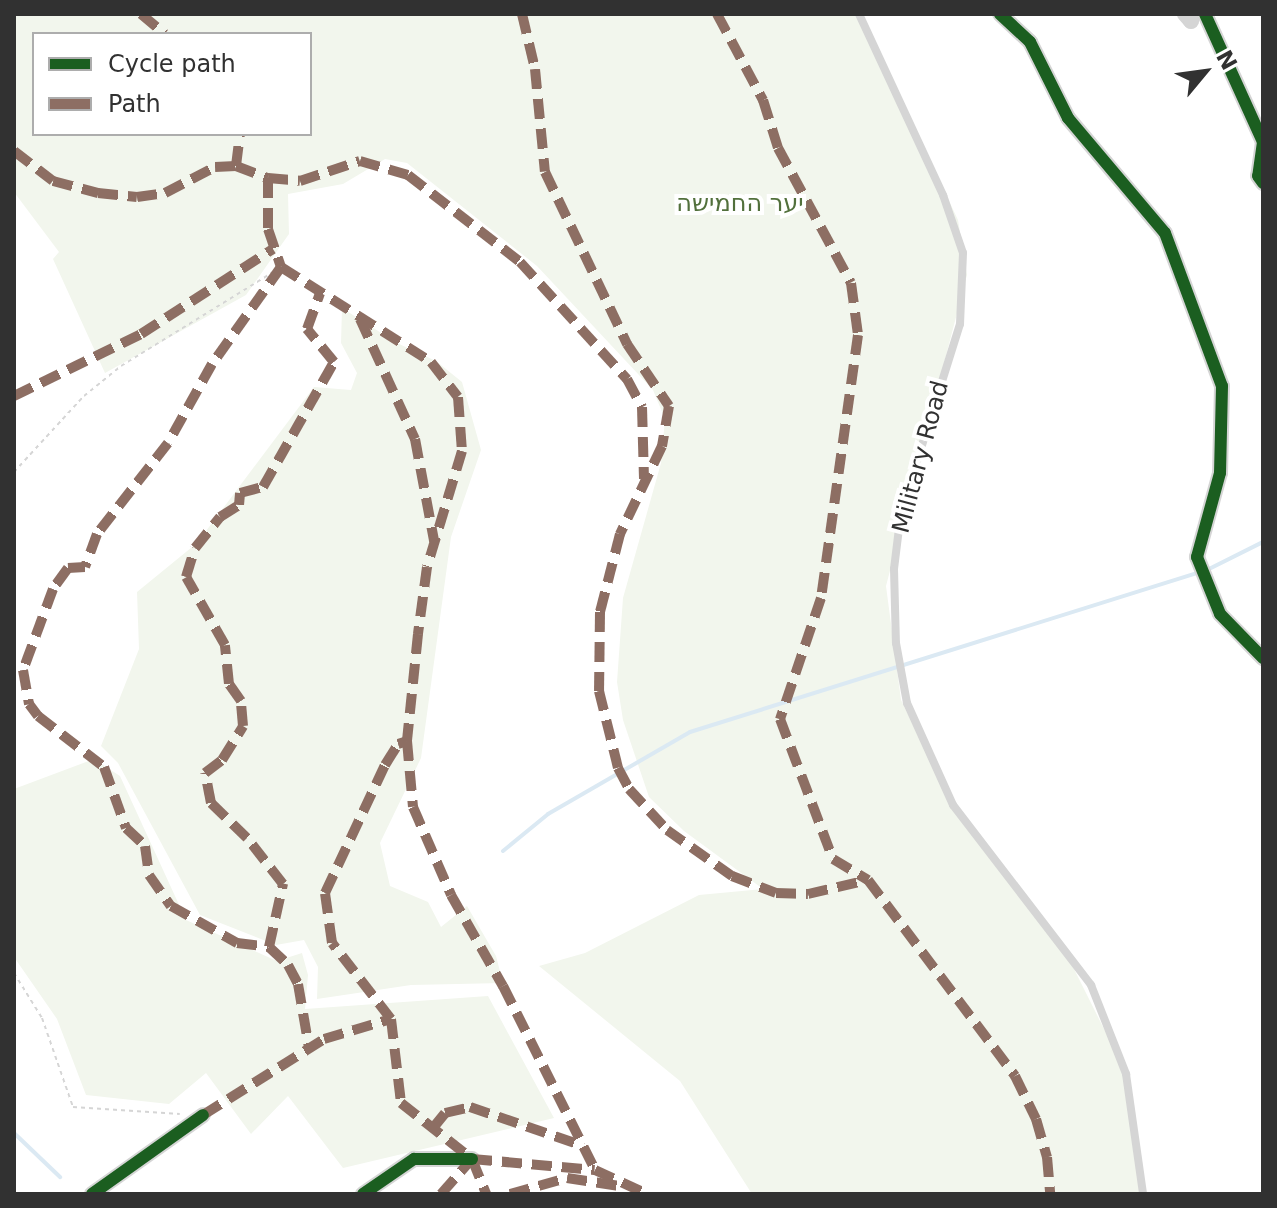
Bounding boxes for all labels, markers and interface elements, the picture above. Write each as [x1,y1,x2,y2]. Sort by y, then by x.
legend [32,32,312,136]
north arrow [1165,32,1245,112]
text: N [1211,46,1242,74]
text: Cycle path [108,50,236,78]
text: Path [108,90,161,118]
park label: יער החמישה [676,190,804,218]
street label: Military Road [887,378,955,536]

